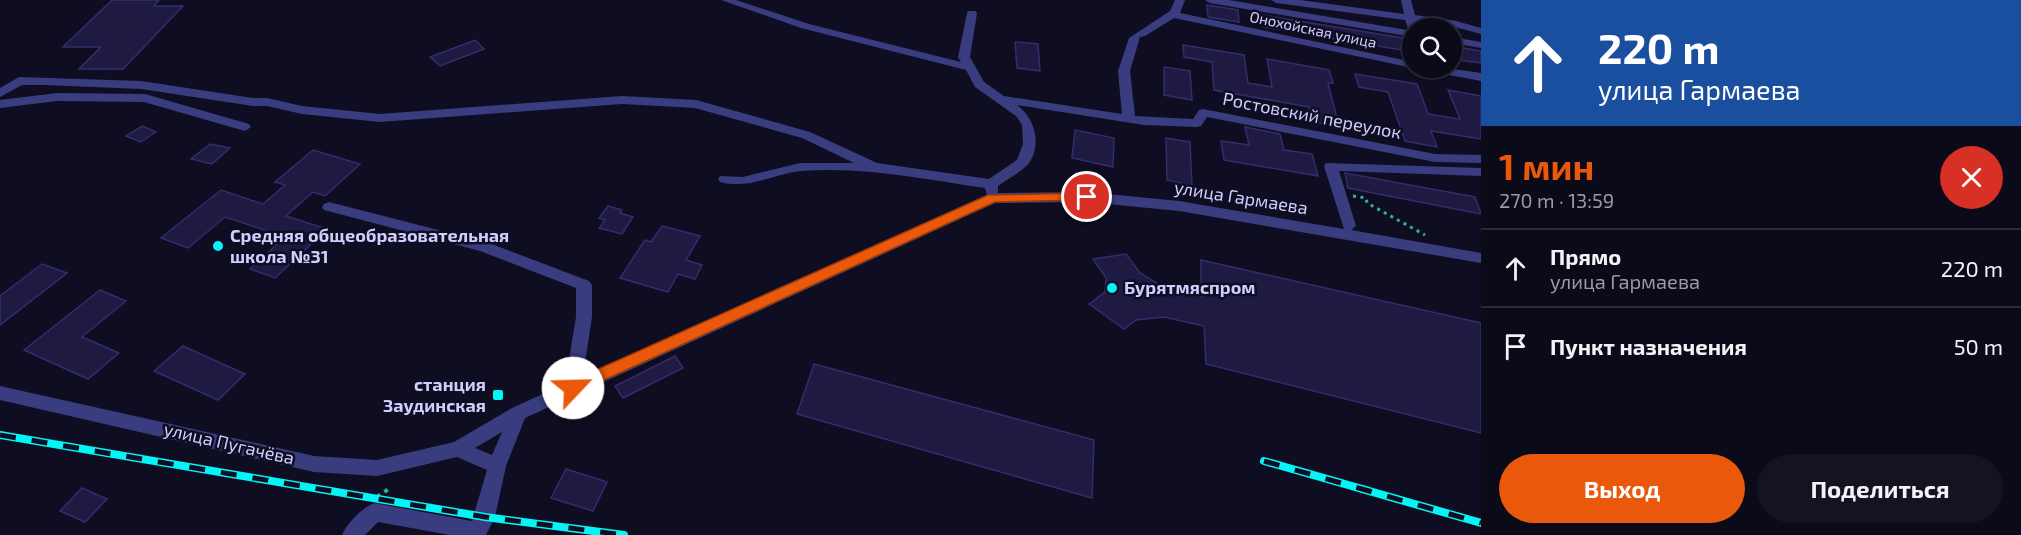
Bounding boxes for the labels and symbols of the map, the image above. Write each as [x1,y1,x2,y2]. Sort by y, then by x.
street label: Онохойская улица [1248,7,1378,52]
street label: Ростовский переулок [1221,87,1404,143]
pin [1061,171,1112,222]
street label: улица Гармаева [1173,176,1310,218]
place label: Средняя общеобразовательная школа №31 [230,224,509,267]
marker: Средняя общеобразовательная школа №31 [211,239,225,253]
place label: Бурятмяспром [1124,276,1255,298]
marker: Бурятмяспром [1105,281,1119,295]
position arrow [541,356,605,420]
place label: станция Заудинская [383,373,486,416]
marker: станция Заудинская [491,388,505,402]
street label: улица Пугачёва [162,417,297,469]

